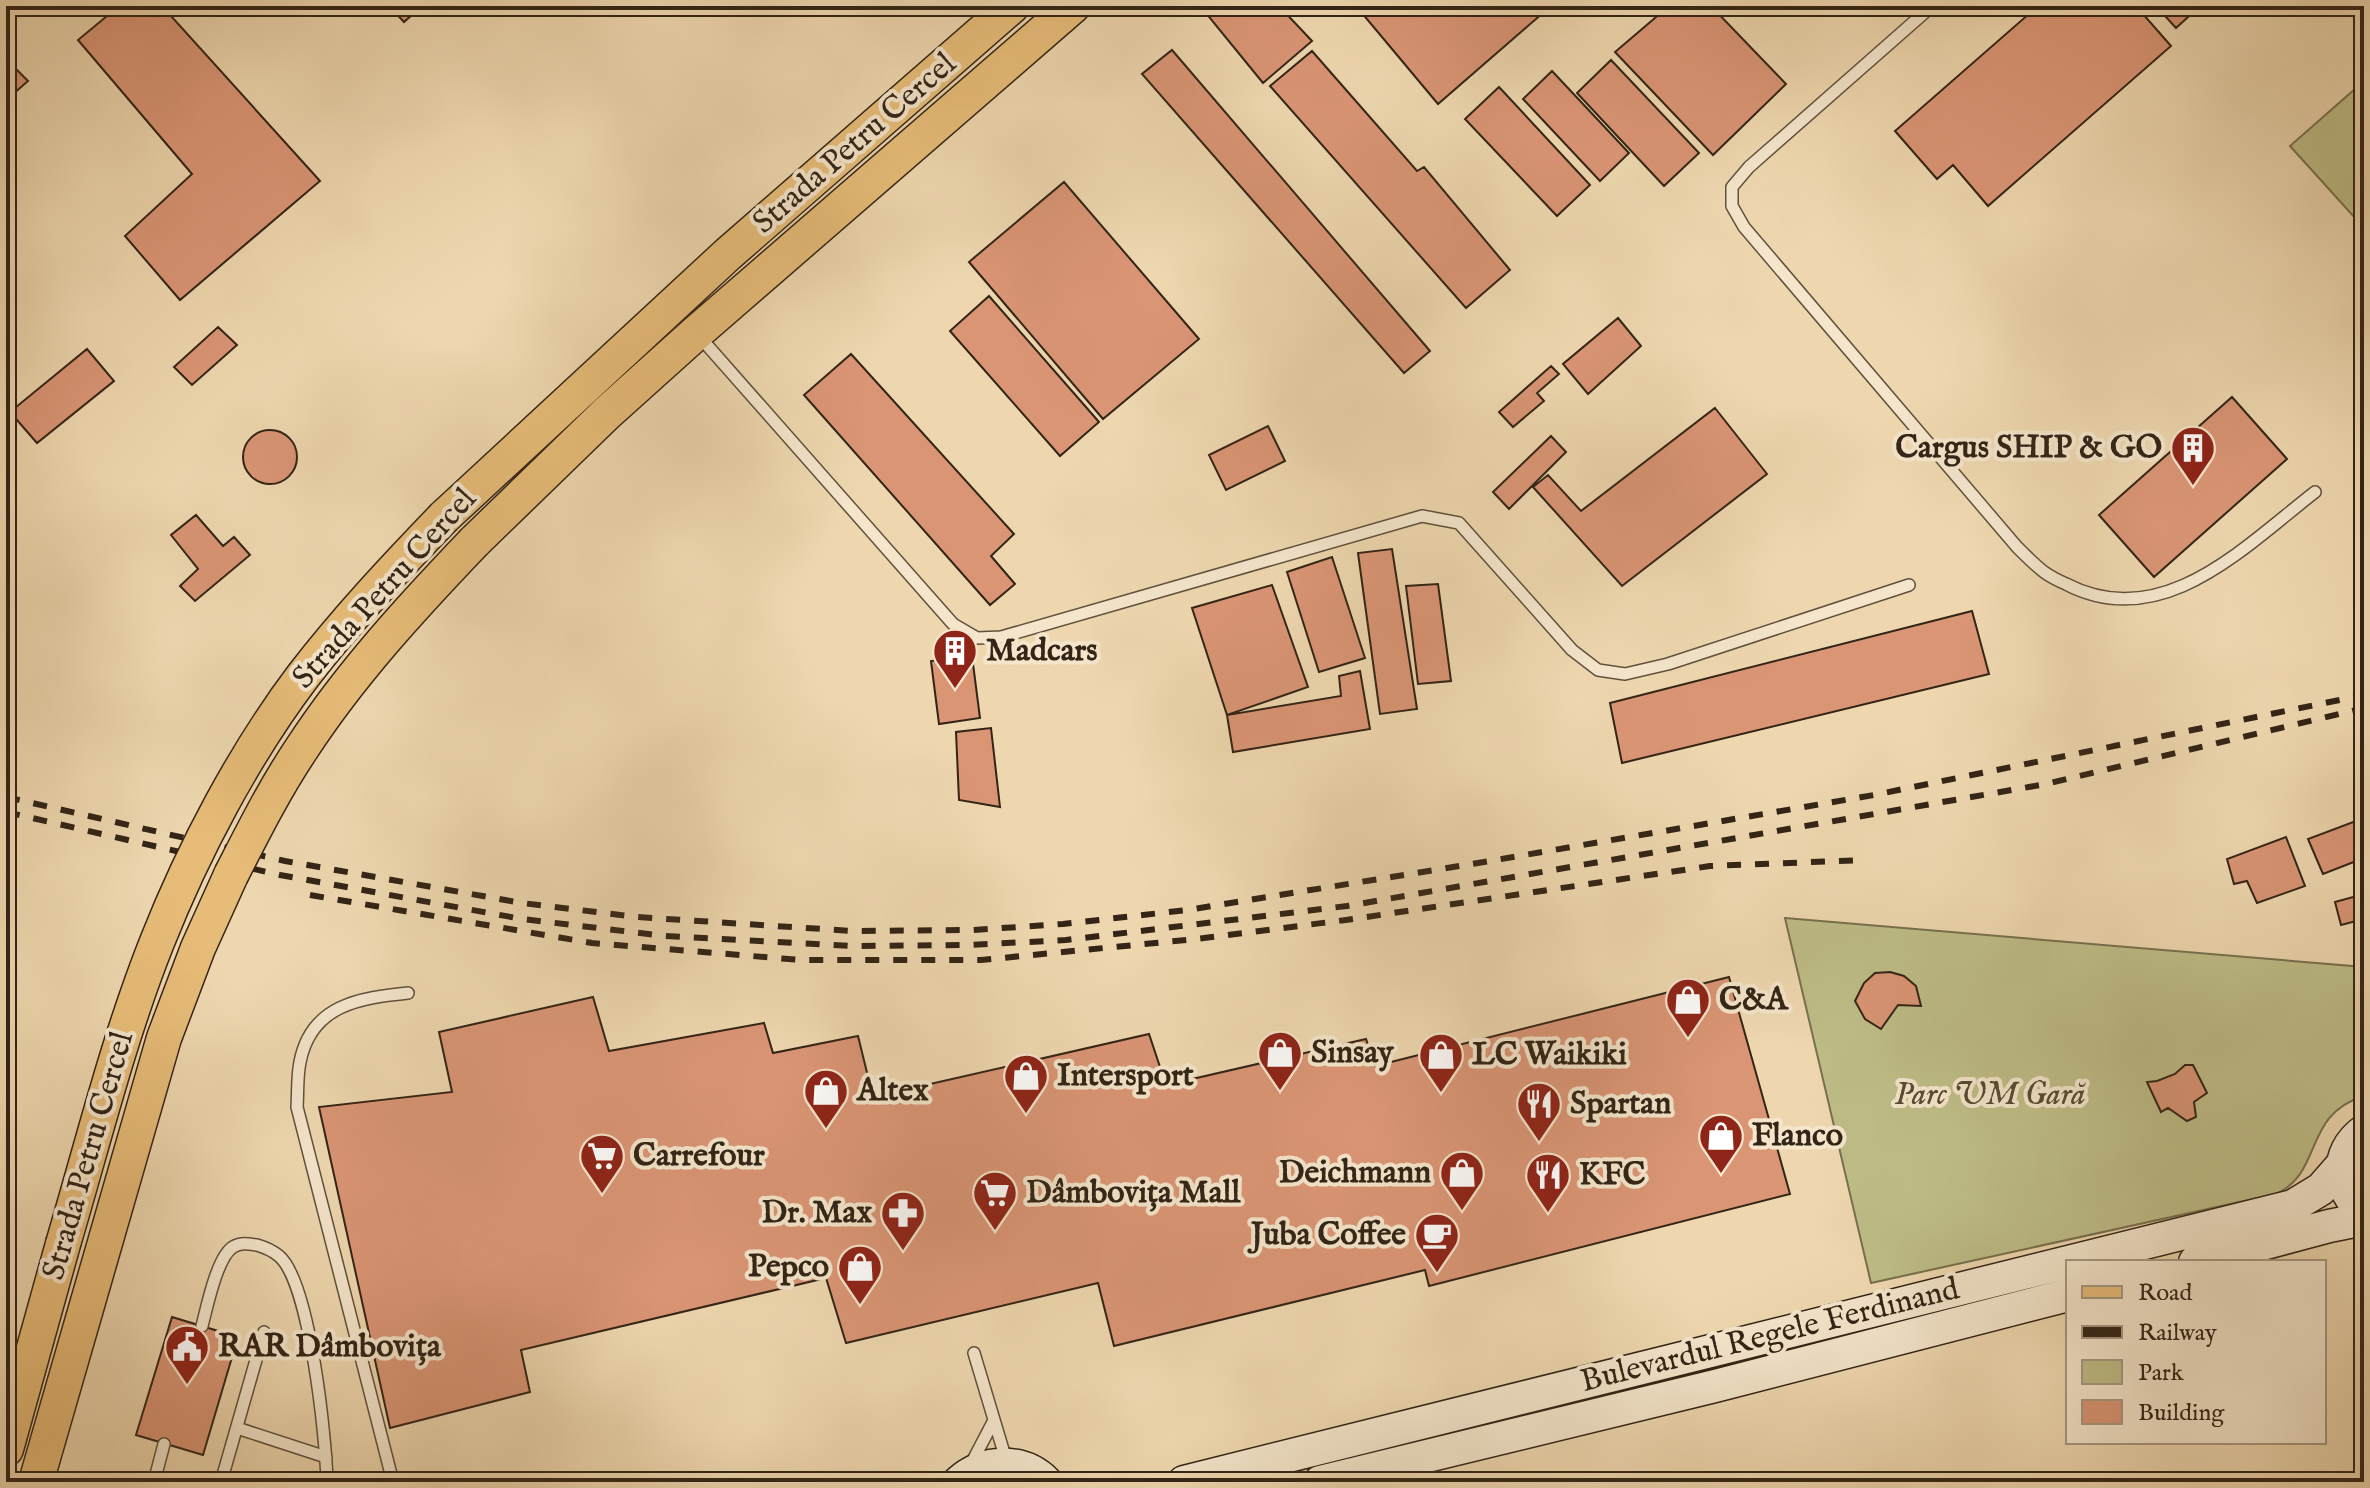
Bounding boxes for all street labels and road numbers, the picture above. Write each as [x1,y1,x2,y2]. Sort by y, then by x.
street label: Strada Petru Cercel [745,44,965,244]
street label: Strada Petru Cercel [284,480,486,698]
street label: Strada Petru Cercel [34,1027,144,1285]
street label: Bulevardul Regele Ferdinand [1577,1269,1964,1403]

